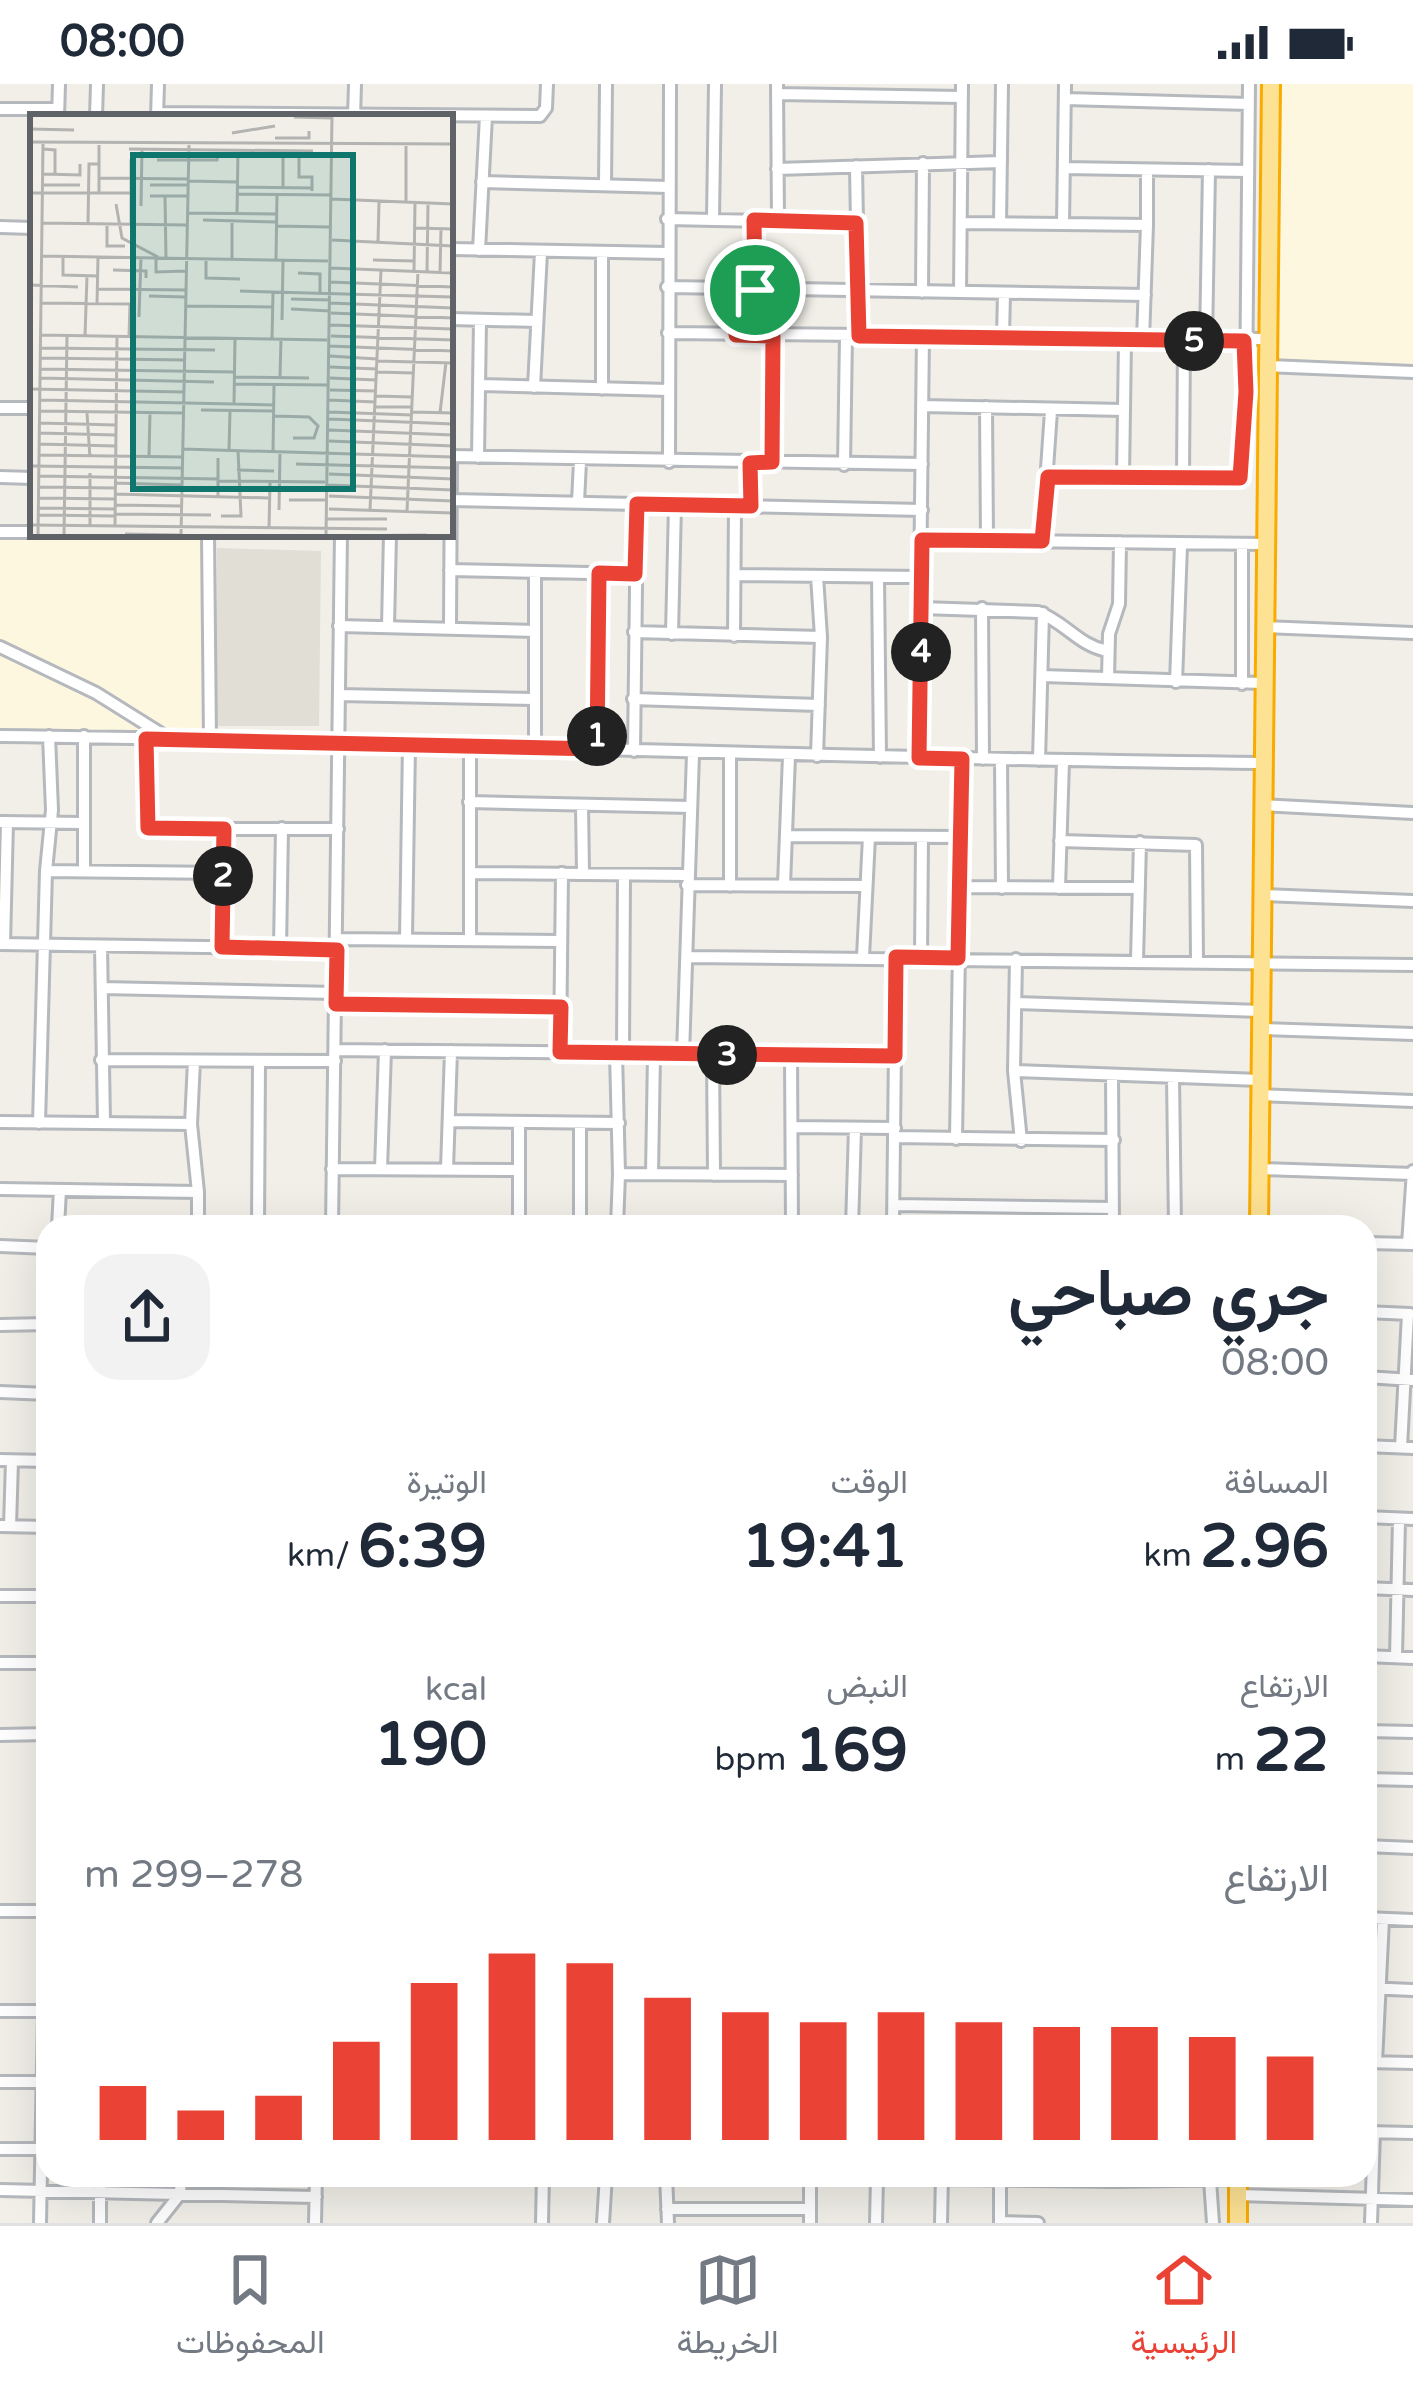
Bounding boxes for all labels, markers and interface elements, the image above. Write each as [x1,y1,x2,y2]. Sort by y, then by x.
text: 08:00 [60,15,185,69]
inset map [30,114,453,537]
pin [704,239,806,341]
icon: arrive [722,257,788,323]
pin: 5 [1164,311,1224,371]
text: 5 [1184,321,1204,360]
pin: 4 [891,622,951,682]
text: 4 [911,632,931,671]
pin: 1 [567,706,627,766]
text: 1 [587,716,607,755]
pin: 2 [193,846,253,906]
text: 2 [213,856,233,895]
pin: 3 [697,1025,757,1085]
text: 3 [717,1035,737,1074]
button: share [84,1254,210,1380]
text: جري صباحي [1008,1254,1329,1334]
text: 08:00 [1221,1339,1329,1386]
text: الوتيرة [406,1463,487,1502]
text: الوقت [830,1463,908,1502]
text: المسافة [1224,1463,1329,1502]
text: 6:39 [358,1511,487,1583]
text: 19:41 [742,1511,908,1583]
text: 2.96 [1200,1511,1329,1583]
text: /km [287,1536,358,1575]
text: km [1143,1536,1200,1575]
text: النبض [826,1667,908,1706]
text: الارتفاع [1239,1667,1329,1706]
text: kcal [425,1670,487,1709]
text: 190 [374,1709,487,1781]
text: 169 [795,1715,908,1787]
text: 22 [1254,1715,1329,1787]
text: bpm [714,1740,795,1779]
text: m [1215,1740,1254,1779]
text: 278–299 m [84,1851,304,1898]
text: الارتفاع [1223,1855,1329,1902]
tab: المحفوظات [176,2247,325,2371]
tab: الخريطة [676,2247,779,2371]
tab: الرئيسية [1130,2247,1237,2371]

